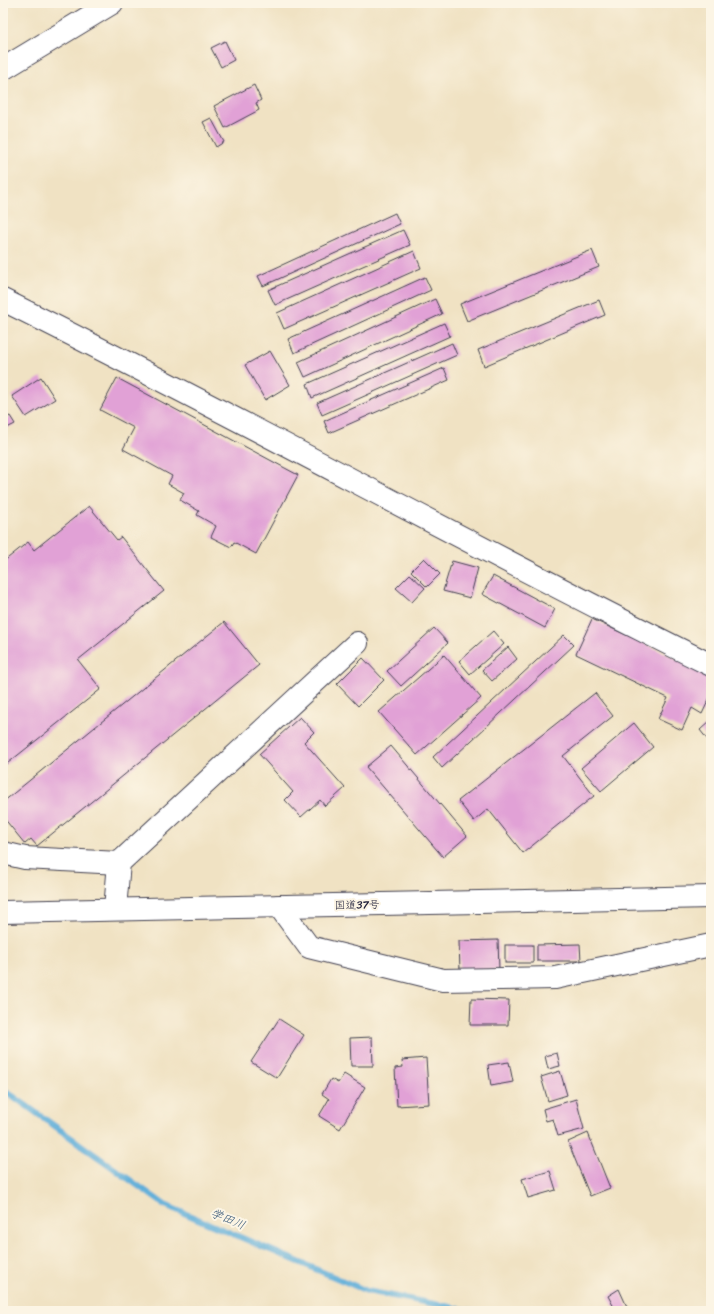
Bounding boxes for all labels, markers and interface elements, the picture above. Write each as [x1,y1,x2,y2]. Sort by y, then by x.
street label: 国道37号 [334,895,380,915]
water label: 学田川 [207,1202,249,1236]

